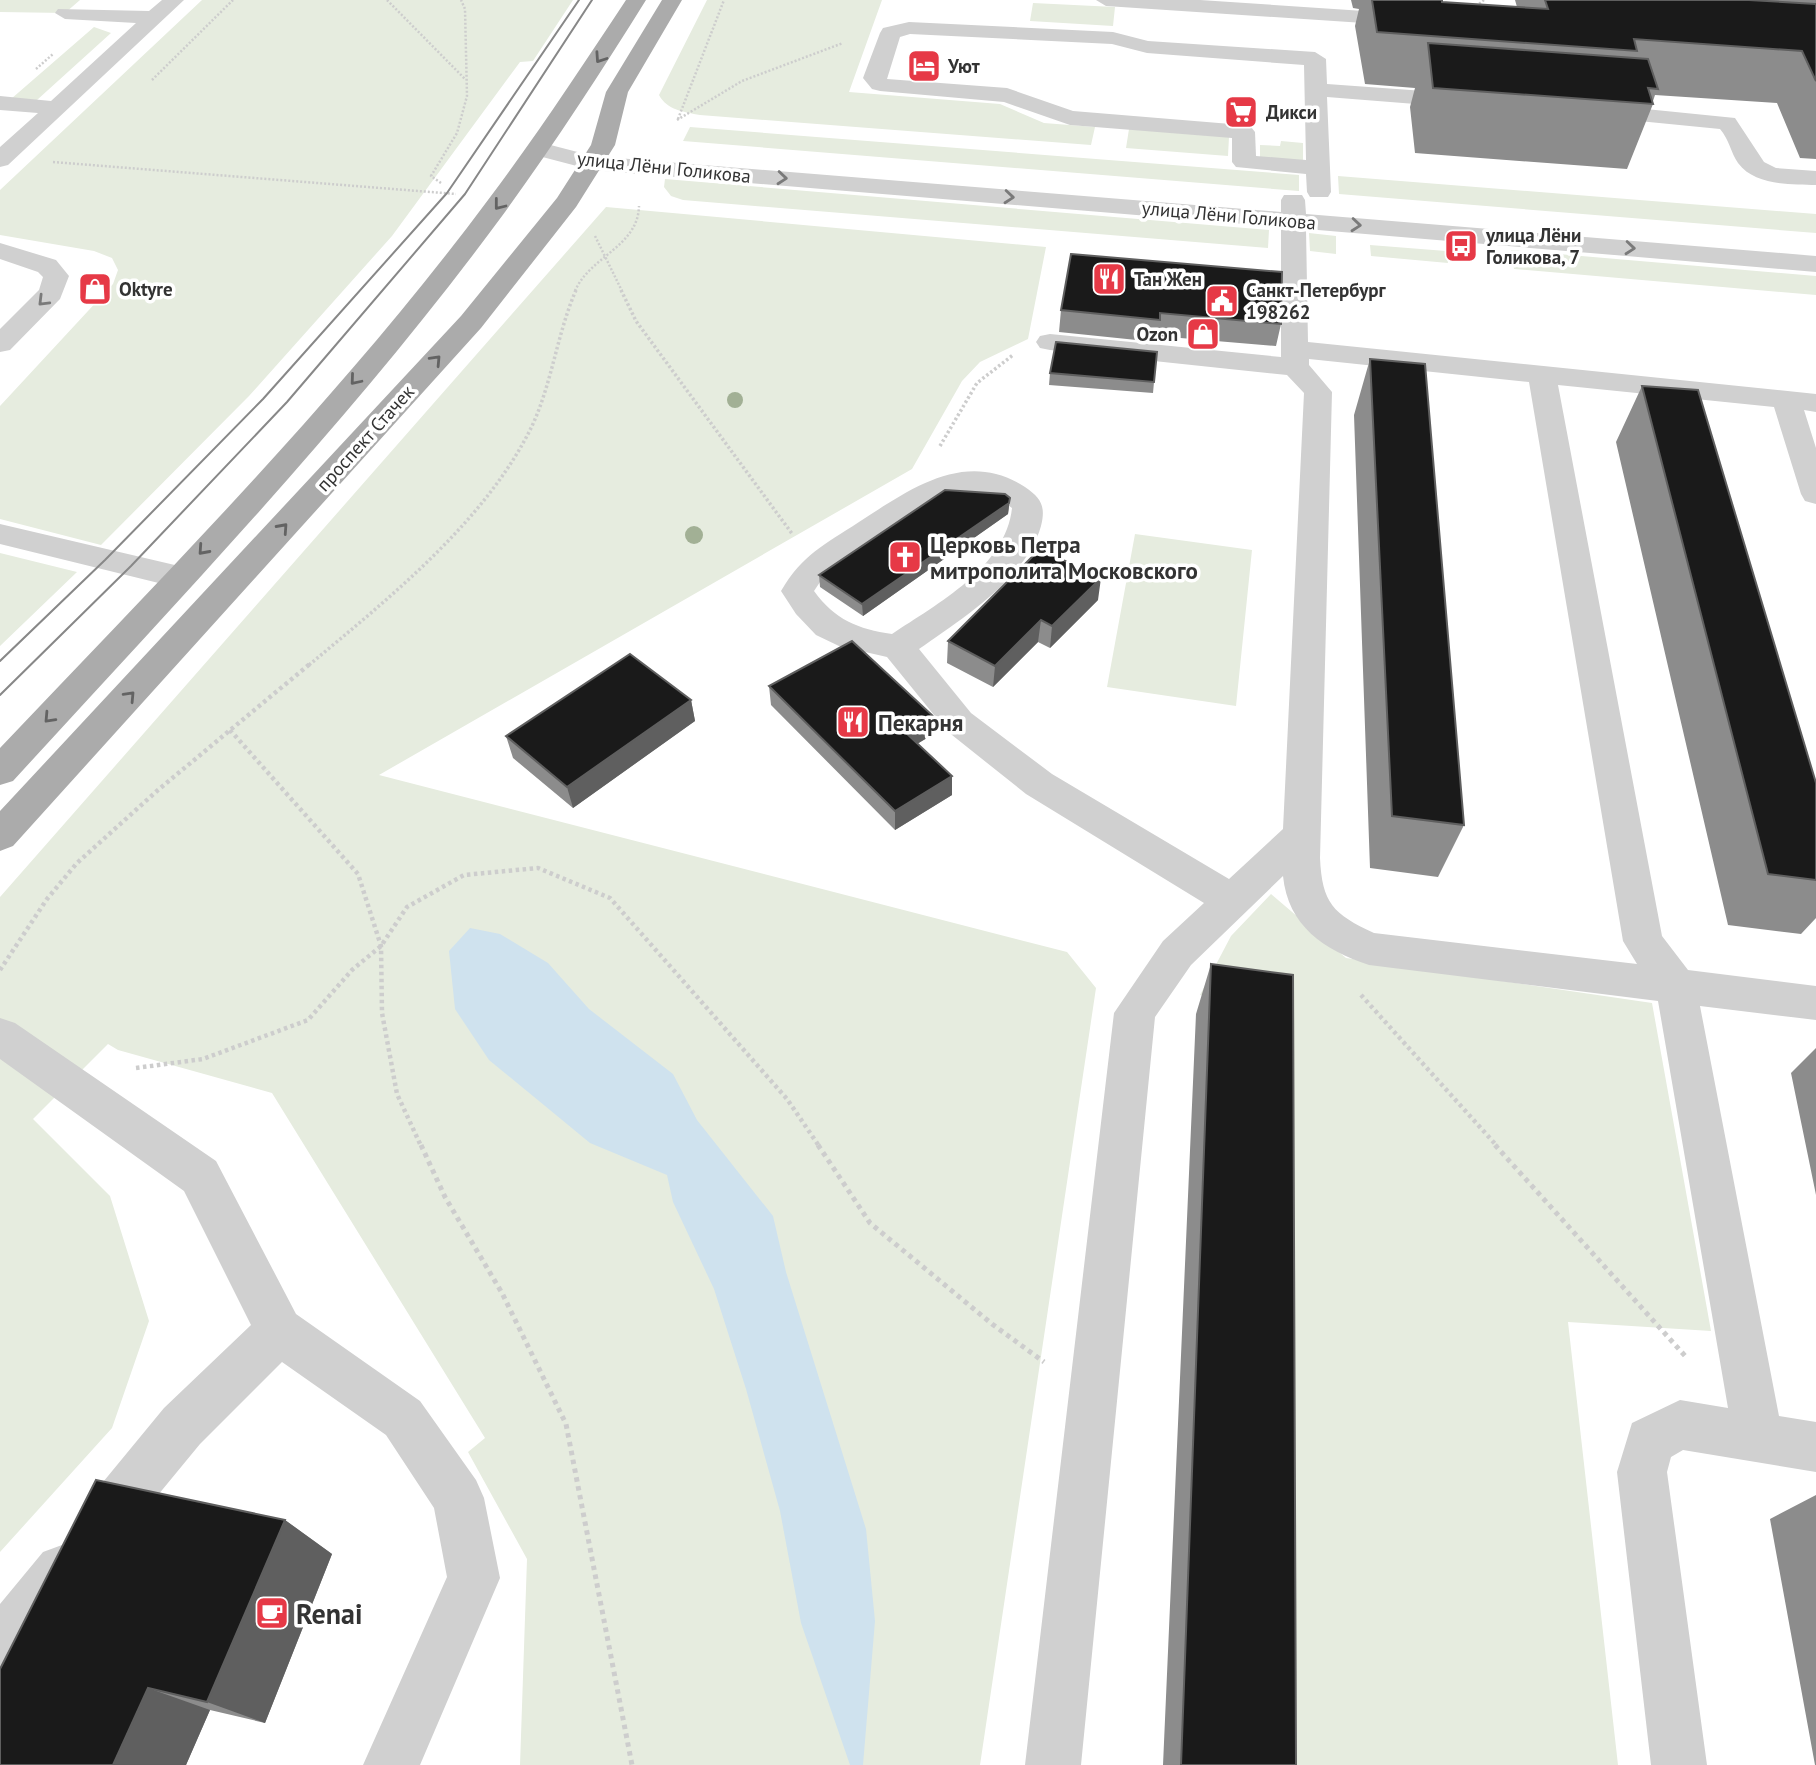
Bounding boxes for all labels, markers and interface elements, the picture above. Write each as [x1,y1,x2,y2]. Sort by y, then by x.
hotel icon: Уют [905,47,943,85]
one-way arrow [595,50,608,63]
place label: Уют [947,54,980,78]
supermarket icon: Дикси [1222,93,1260,131]
place label: Дикси [1266,100,1317,124]
street label: улица Лёни Голикова [576,146,752,188]
one-way arrow [777,170,788,185]
one-way arrow [1003,189,1014,204]
street label: улица Лёни Голикова [1141,195,1317,235]
one-way arrow [494,197,507,209]
one-way arrow [1351,217,1362,232]
place label: улица Лёни Голикова, 7 [1485,223,1581,269]
bus stop icon: улица Лёни Голикова, 7 [1442,227,1480,265]
one-way arrow [1625,240,1636,255]
restaurant icon: Тан Жен [1090,260,1128,298]
place label: Тан Жен [1134,267,1202,291]
shop icon: Oktyre [76,270,114,308]
place label: Oktyre [119,277,173,301]
place label: Санкт-Петербург 198262 [1246,278,1387,324]
public building icon: Санкт-Петербург 198262 [1203,282,1241,320]
one-way arrow [38,293,51,306]
shop icon: Ozon [1184,315,1222,353]
place label: Ozon [1136,322,1178,346]
one-way arrow [428,355,441,368]
one-way arrow [350,373,363,385]
street label: проспект Стачек [311,380,419,496]
one-way arrow [275,523,287,536]
place label: Церковь Петра митрополита Московского [930,530,1198,585]
church icon: Церковь Петра митрополита Московского [886,538,924,576]
one-way arrow [199,542,211,555]
one-way arrow [122,691,134,704]
restaurant icon: Пекарня [834,703,872,741]
place label: Пекарня [878,708,963,737]
one-way arrow [45,710,57,723]
cafe icon: Renai [253,1594,291,1632]
place label: Renai [296,1595,362,1632]

